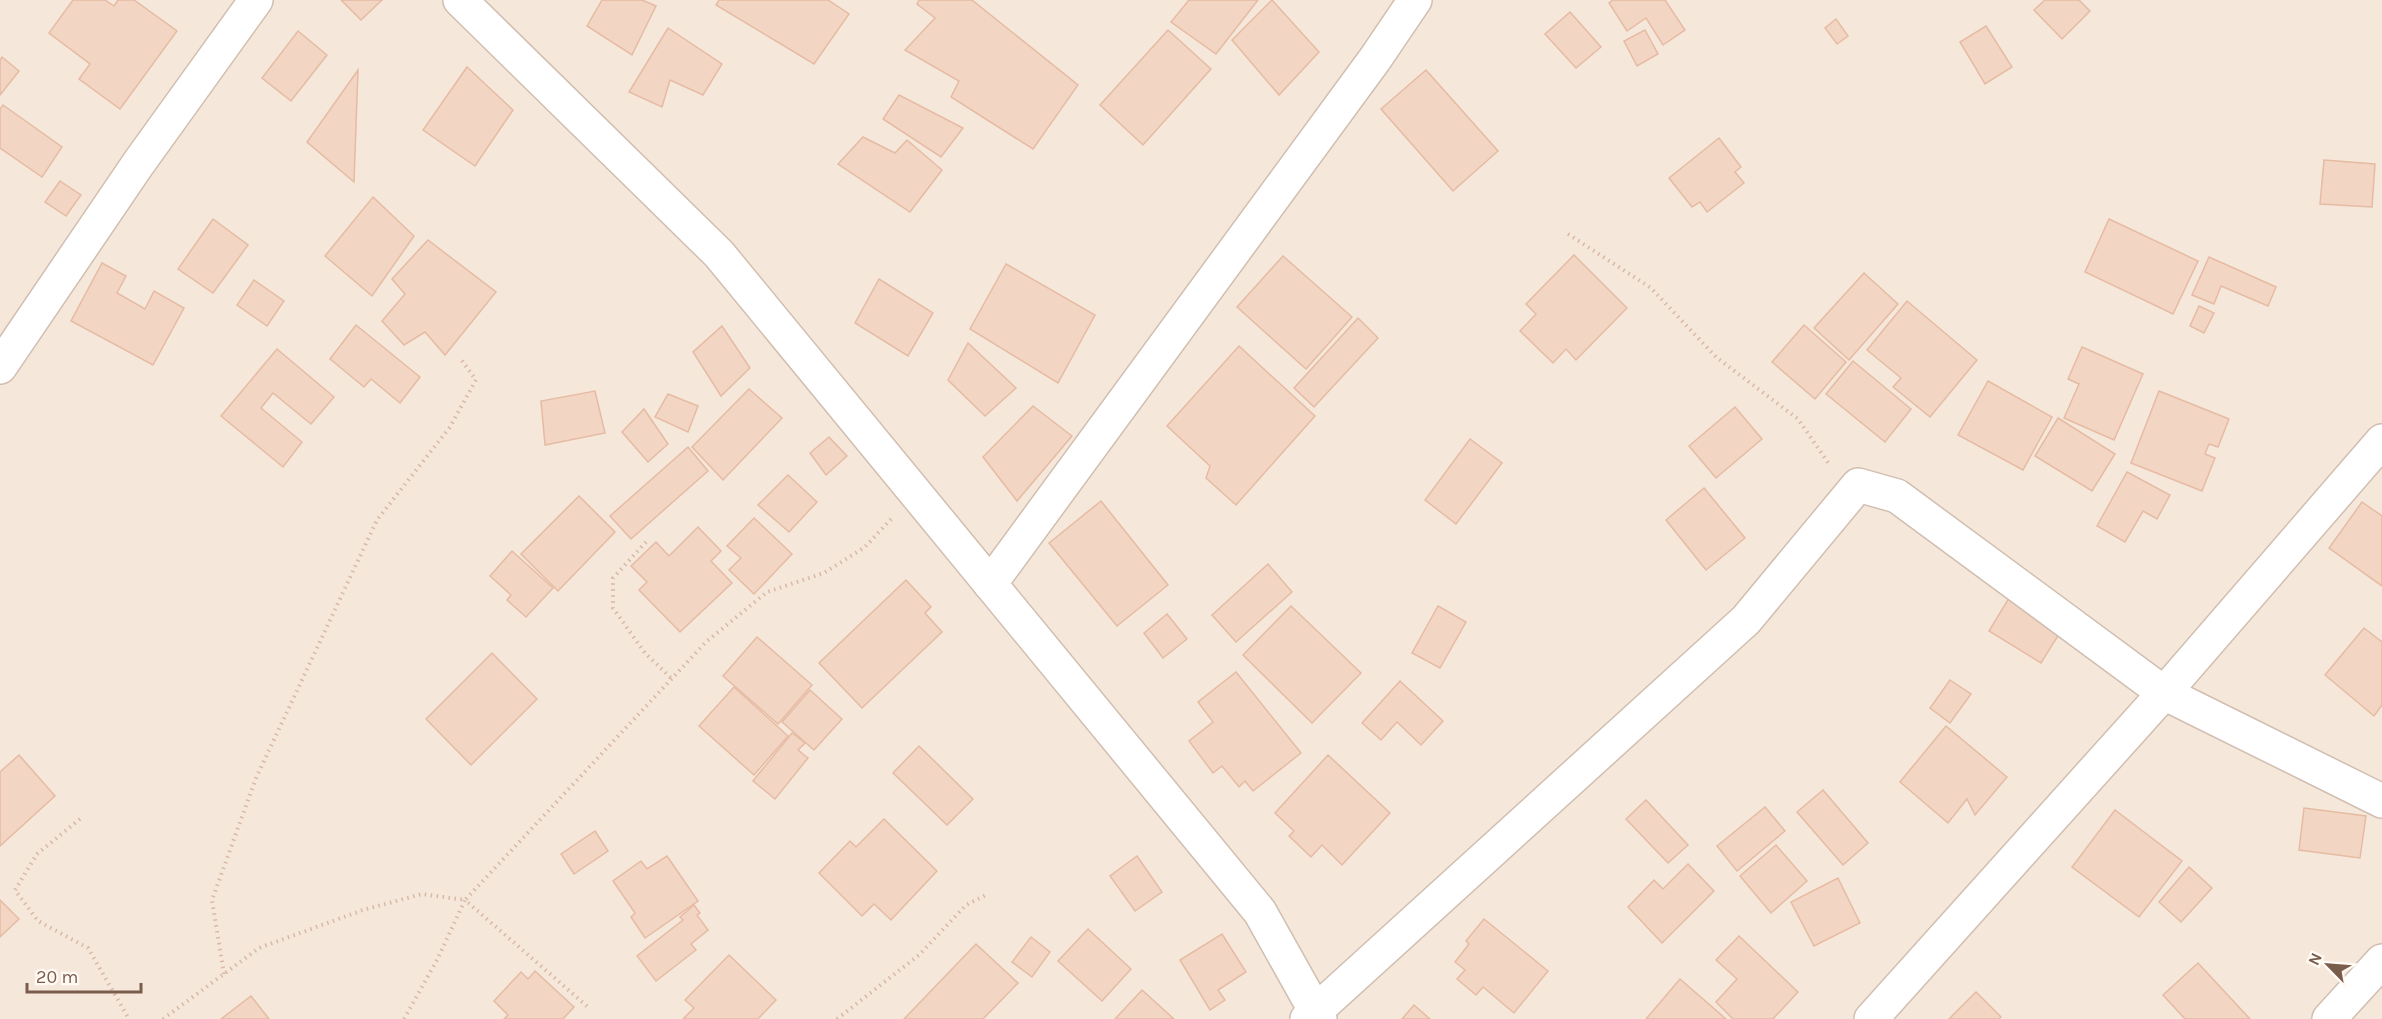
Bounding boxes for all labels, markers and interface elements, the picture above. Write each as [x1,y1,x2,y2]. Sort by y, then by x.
north arrow [2298,935,2358,995]
text: N [2304,950,2326,968]
scale bar [27,956,141,994]
text: 20 m [36,966,78,988]

